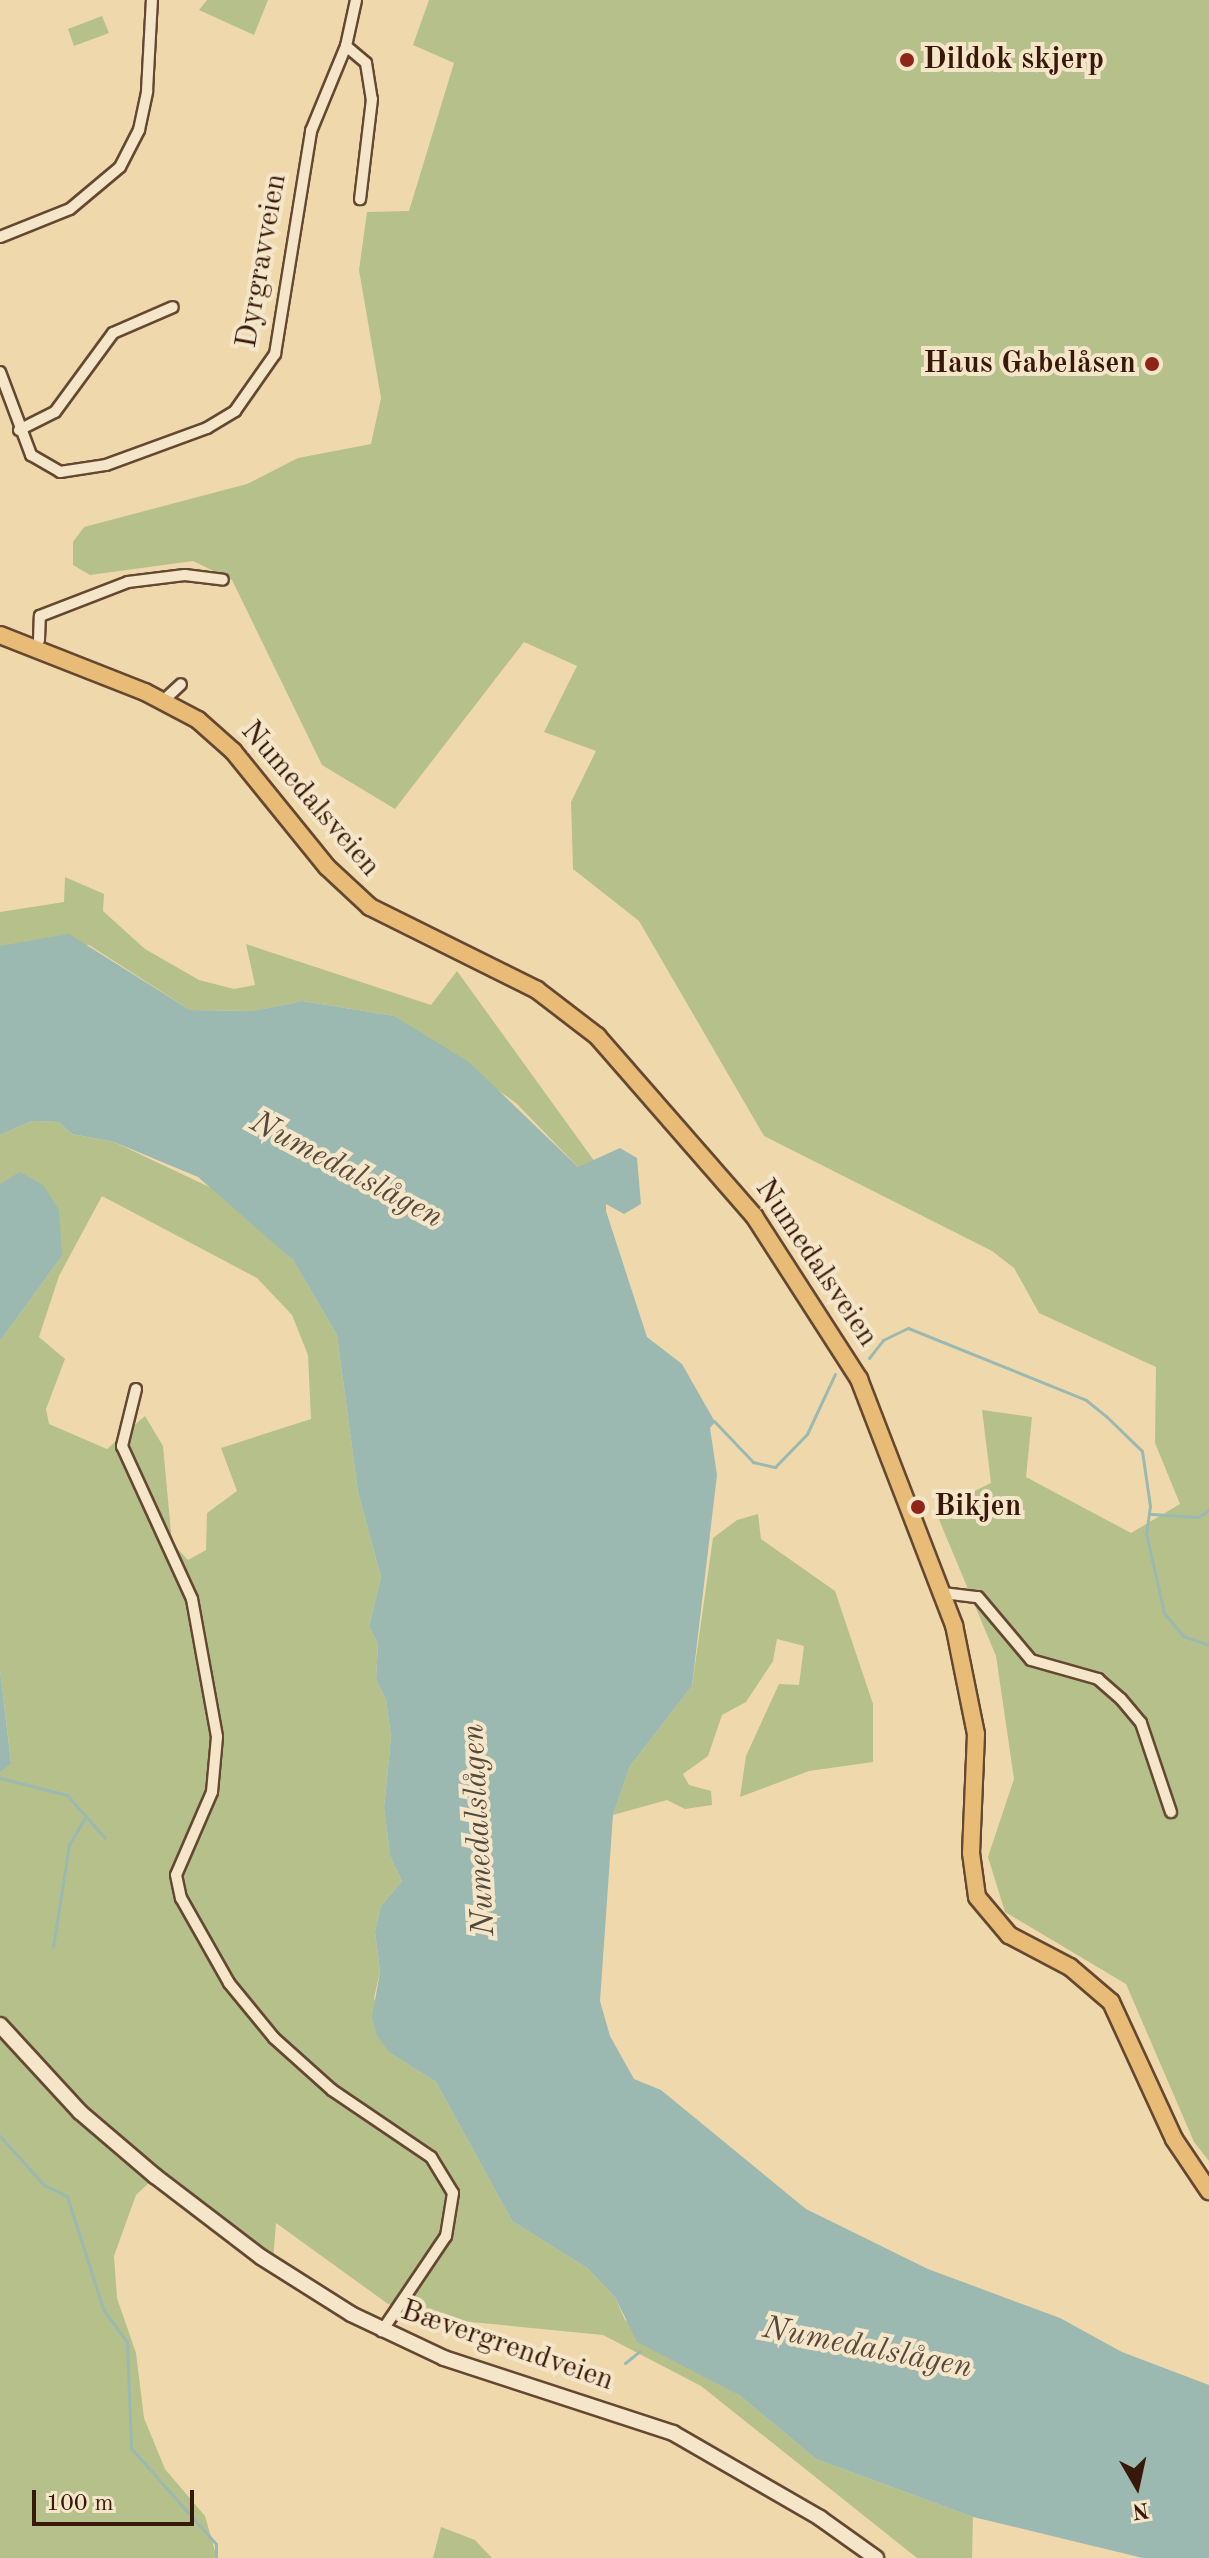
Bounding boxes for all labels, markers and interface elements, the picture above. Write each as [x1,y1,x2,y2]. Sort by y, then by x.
place label: Dildok skjerp [923,42,1104,78]
marker: Dildok skjerp [898,51,916,69]
street label: Dyrgravveien [229,171,295,351]
place label: Haus Gabelåsen [923,346,1136,382]
marker: Haus Gabelåsen [1143,355,1161,373]
street label: Numedalsveien [233,714,387,884]
water label: Numedalslågen [243,1104,449,1238]
street label: Numedalsveien [747,1172,885,1354]
place label: Bikjen [934,1489,1021,1525]
marker: Bikjen [909,1498,927,1516]
water label: Numedalslågen [455,1723,505,1937]
street label: Bævergrendveien [396,2293,618,2399]
water label: Numedalslågen [759,2310,975,2388]
north arrow [1097,2446,1177,2526]
scale bar [36,2474,198,2524]
text: 100 m [46,2492,114,2516]
text: N [1131,2498,1151,2522]

